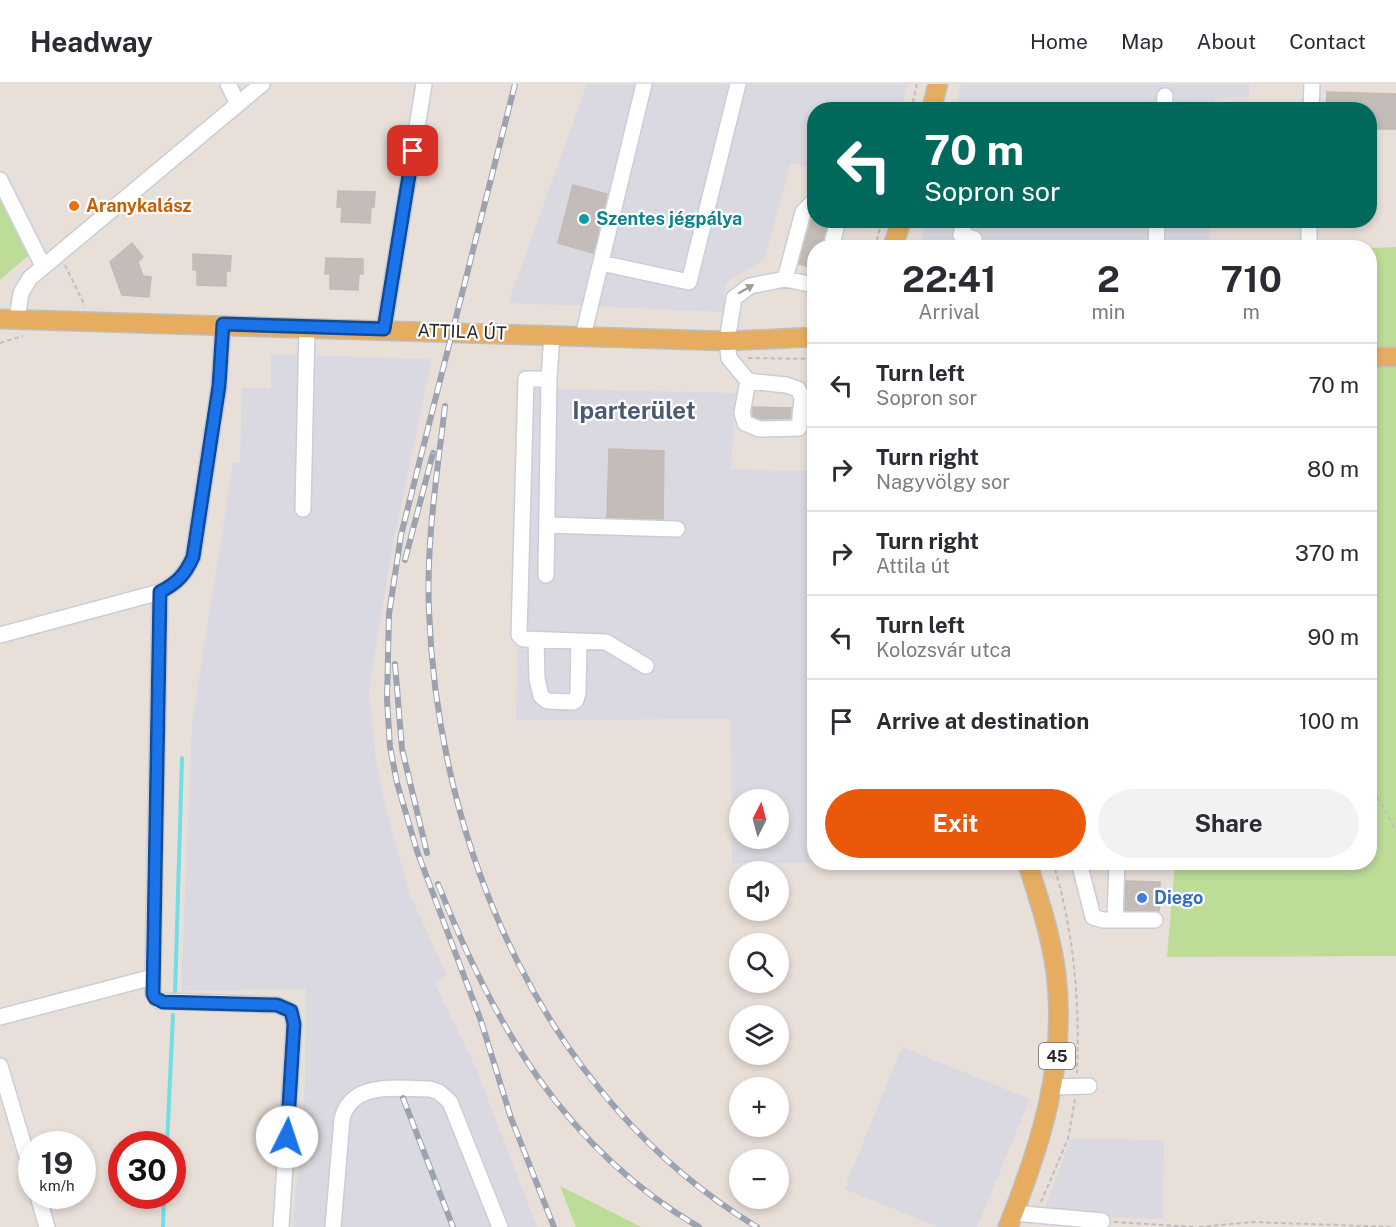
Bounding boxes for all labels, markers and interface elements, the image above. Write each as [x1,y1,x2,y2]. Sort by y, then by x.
text: Headway [30,25,153,58]
text: Home [1030,29,1088,54]
text: Map [1121,29,1164,54]
text: About [1197,29,1256,54]
text: Contact [1289,29,1366,54]
pin [387,125,438,176]
text: 70 m [924,125,1024,174]
icon: left [825,126,903,204]
icon: arrive [396,134,429,167]
text: Sopron sor [924,175,1061,207]
place label: Aranykalász [86,195,192,216]
marker: Aranykalász [67,199,81,213]
place label: Szentes jégpálya [596,208,742,229]
marker: Szentes jégpálya [577,212,591,226]
text: 22:41 [902,258,996,300]
text: 2 [1097,258,1120,300]
text: 710 [1220,258,1282,300]
one-way arrow [738,284,755,294]
text: Arrival [918,300,980,324]
text: min [1091,300,1125,324]
text: m [1243,300,1260,324]
street label: ATTILA ÚT [417,318,507,344]
text: Turn left [876,360,965,386]
icon: left [825,369,858,402]
text: 70 m [1308,372,1359,398]
text: Sopron sor [876,386,977,410]
district label: Iparterület [572,396,696,424]
text: Turn right [876,444,979,470]
icon: right [825,453,858,486]
text: 80 m [1307,456,1359,482]
text: Nagyvölgy sor [876,470,1010,494]
text: Turn right [876,528,979,554]
icon: right [825,537,858,570]
text: 370 m [1295,540,1359,566]
text: Attila út [876,554,950,578]
text: Turn left [876,612,965,638]
icon: left [825,621,858,654]
text: 90 m [1308,624,1359,650]
text: Kolozsvár utca [876,638,1011,662]
icon: arrive [825,705,858,738]
text: Arrive at destination [876,708,1089,734]
text: 100 m [1299,708,1359,734]
north arrow [729,789,789,849]
map controls [729,789,789,1209]
button: Exit [825,789,1086,858]
button: Share [1098,789,1359,858]
button: sound [729,861,789,921]
place label: Diego [1154,887,1203,908]
marker: Diego [1135,891,1149,905]
button: search [729,933,789,993]
button: layers [729,1005,789,1065]
road number: 45 [1039,1043,1075,1069]
button: + [729,1077,789,1137]
position arrow [255,1105,319,1169]
speed limit sign: 30 [108,1131,186,1209]
text: 19 [41,1145,73,1181]
button: − [729,1149,789,1209]
text: km/h [39,1177,75,1194]

